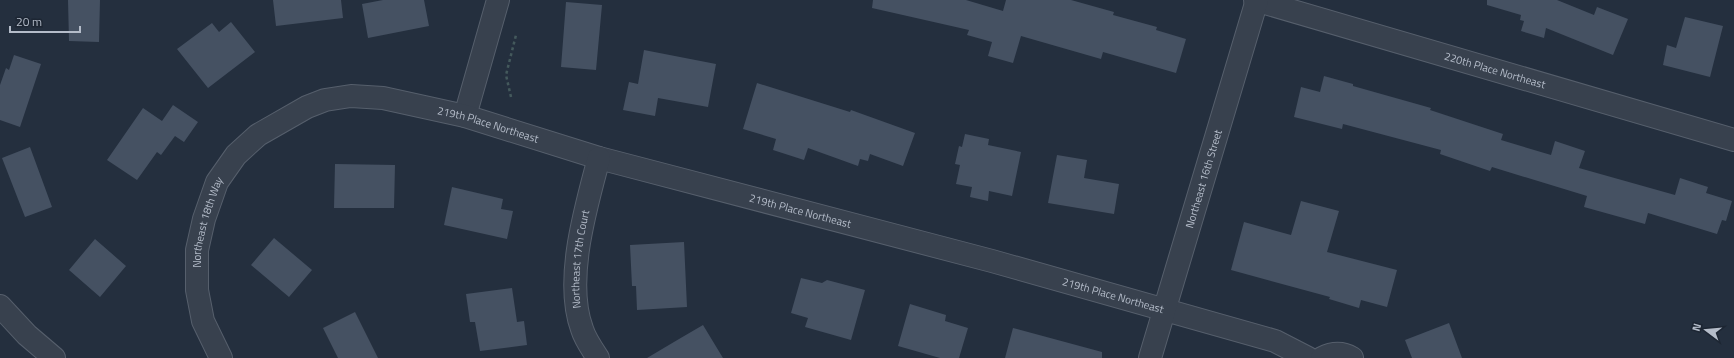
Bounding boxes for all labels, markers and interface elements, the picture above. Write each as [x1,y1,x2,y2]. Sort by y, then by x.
scale bar [10,8,80,34]
text: 20 m [16,12,42,31]
street label: 220th Place Northeast [1442,48,1548,93]
street label: 219th Place Northeast [436,102,541,147]
street label: Northeast 16th Street [1181,127,1226,230]
street label: Northeast 18th Way [189,172,227,268]
street label: 219th Place Northeast [747,190,853,232]
street label: Northeast 17th Court [567,208,593,310]
street label: 219th Place Northeast [1060,273,1166,317]
north arrow [1686,310,1726,350]
text: N [1688,321,1705,333]

